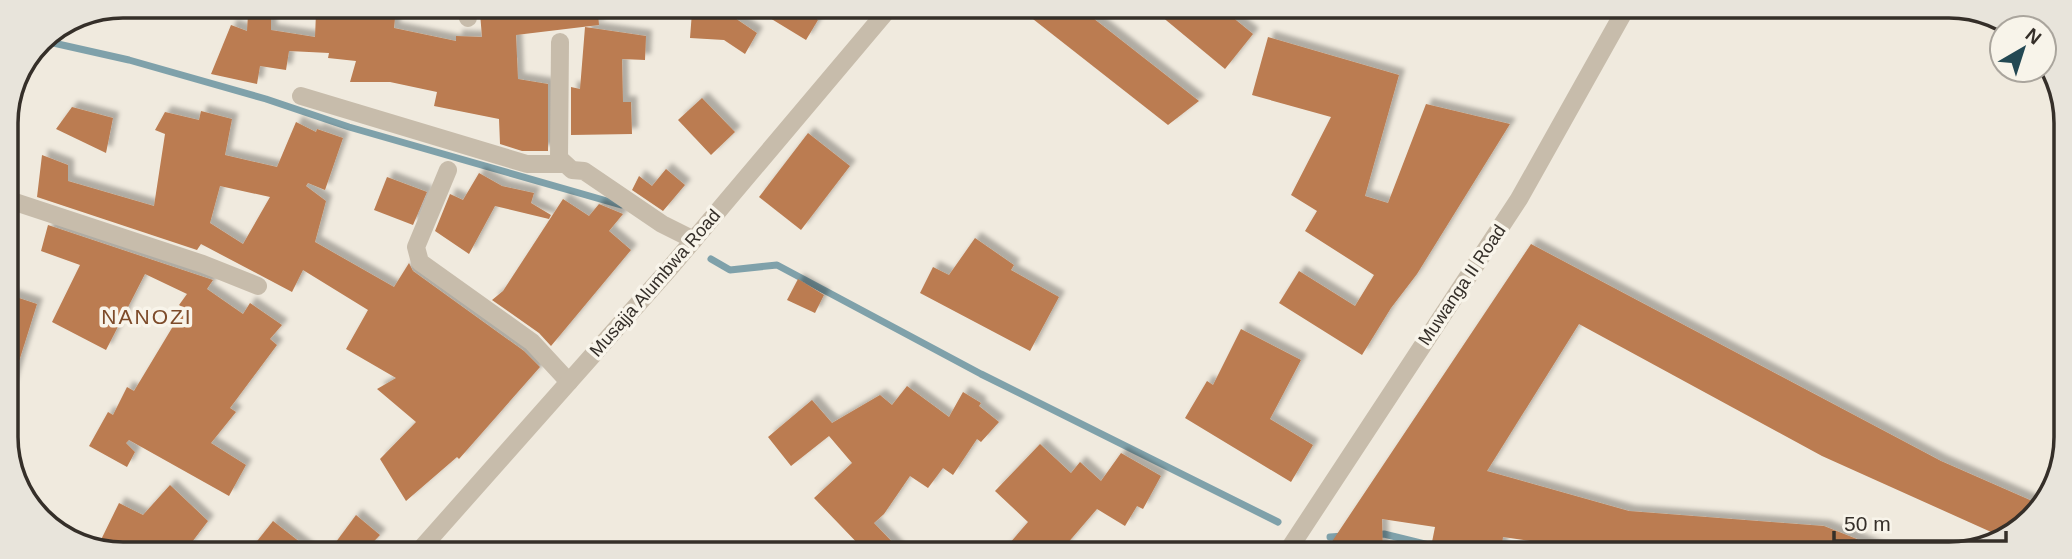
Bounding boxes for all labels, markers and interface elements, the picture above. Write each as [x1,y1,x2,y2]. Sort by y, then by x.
north arrow [1988,14,2058,84]
text: N [2021,24,2045,49]
street label: Musajja Alumbwa Road [586,205,724,361]
street label: Muwanga II Road [1414,221,1510,349]
district label: NANOZI [101,305,193,328]
scale bar [1834,500,2006,544]
text: 50 m [1844,512,1891,535]

